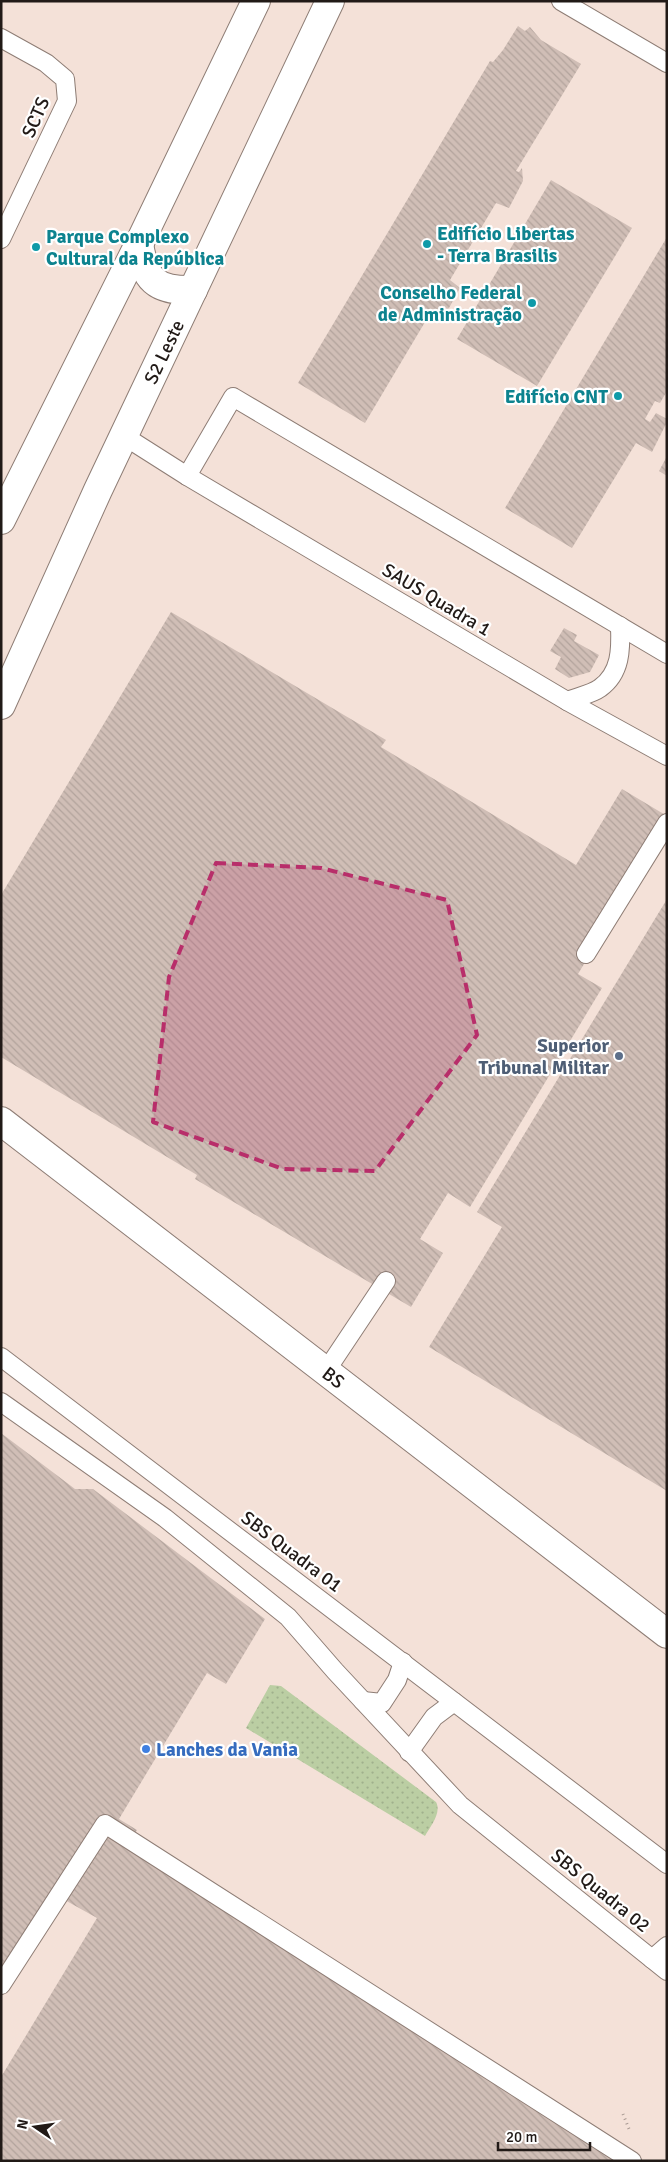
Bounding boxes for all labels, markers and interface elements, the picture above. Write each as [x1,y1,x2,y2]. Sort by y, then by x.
street label: SCTS [16,93,55,141]
place label: Edifício Libertas - Terra Brasilis [437,222,574,268]
place label: Parque Complexo Cultural da República [46,225,225,271]
marker: Edifício Libertas - Terra Brasilis [421,238,433,250]
marker: Parque Complexo Cultural da República [30,241,42,253]
place label: Conselho Federal de Administração [378,281,522,327]
marker: Conselho Federal de Administração [526,297,538,309]
street label: S2 Leste [139,316,190,388]
place label: Edifício CNT [505,385,608,409]
marker: Edifício CNT [612,390,624,402]
street label: SAUS Quadra 1 [378,558,495,642]
place label: Superior Tribunal Militar [479,1034,609,1080]
marker: Superior Tribunal Militar [613,1050,625,1062]
street label: BS [317,1362,349,1394]
street label: SBS Quadra 01 [236,1506,347,1598]
place label: Lanches da Vania [156,1738,298,1762]
marker: Lanches da Vania [140,1743,152,1755]
street label: SBS Quadra 02 [546,1844,655,1938]
north arrow [10,2102,60,2152]
text: N [13,2118,32,2131]
scale bar [498,2120,590,2152]
text: 20 m [506,2128,537,2146]

